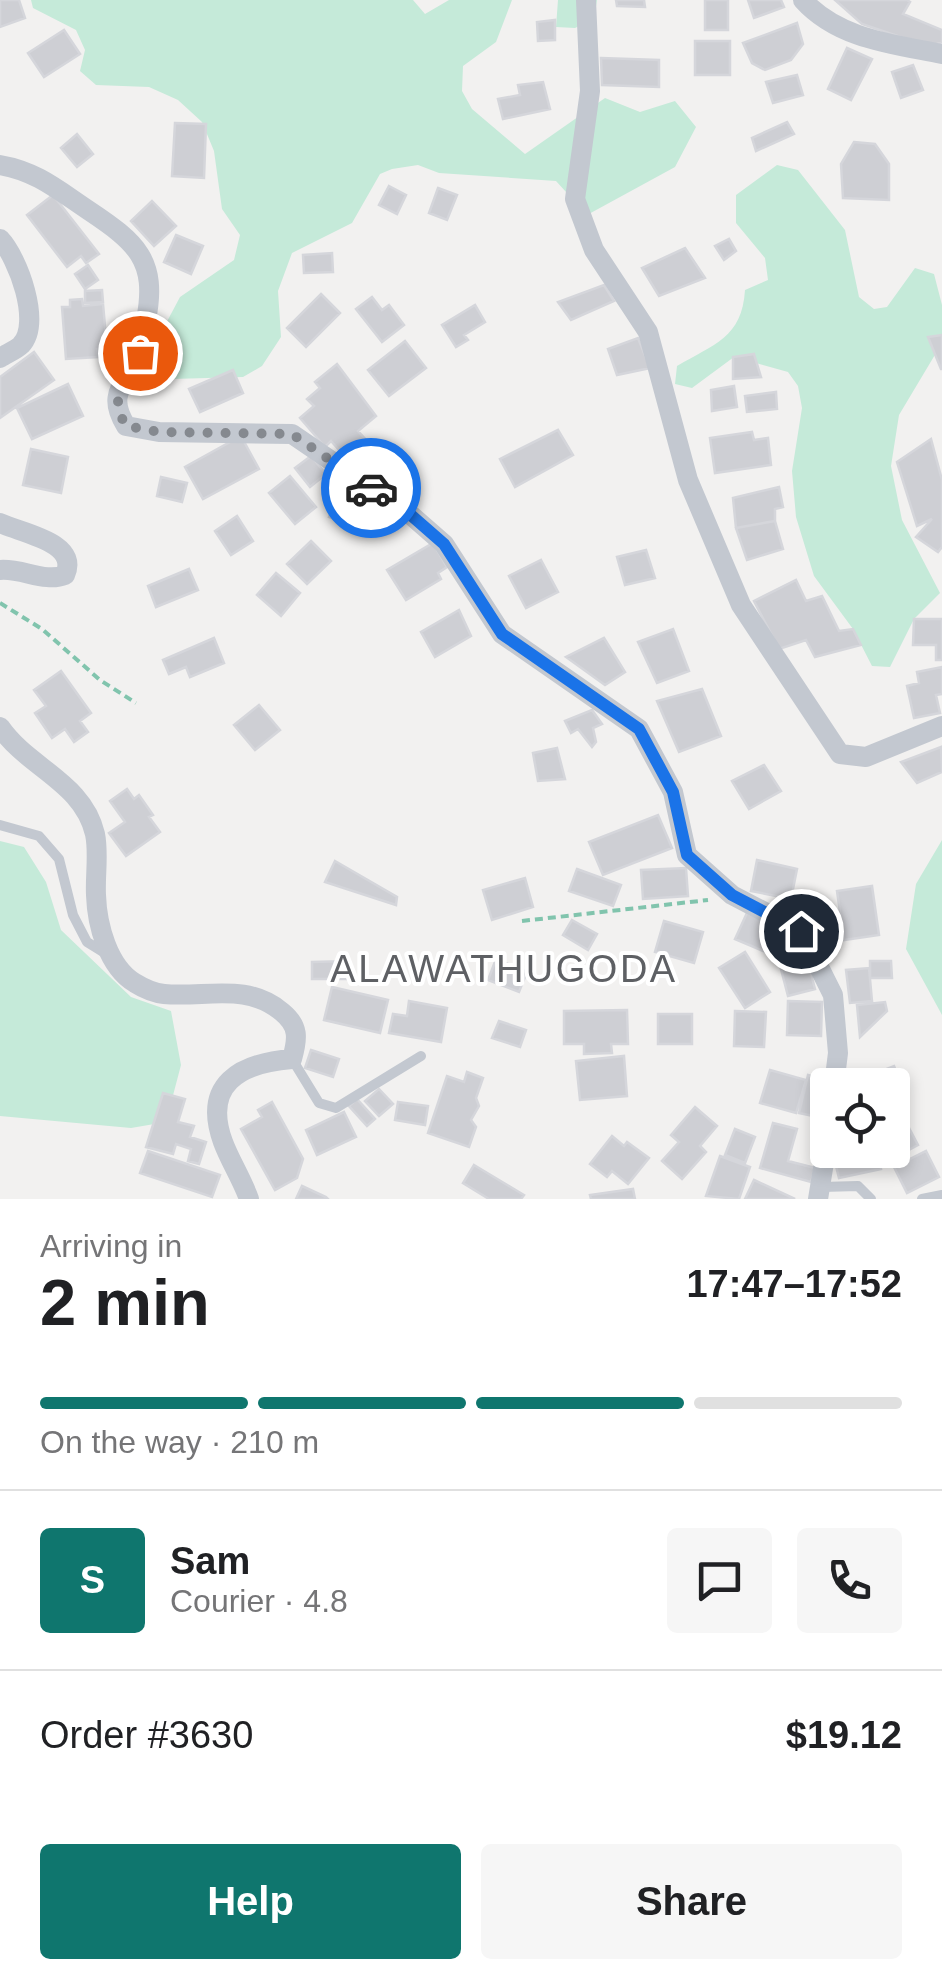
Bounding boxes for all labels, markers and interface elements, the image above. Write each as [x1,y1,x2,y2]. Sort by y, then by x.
pin [98,311,183,396]
icon: bag [113,326,168,381]
courier [321,438,421,538]
icon: car [344,461,399,516]
pin [759,889,844,974]
icon: home [774,904,829,959]
district label: ALAWATHUGODA [330,948,678,990]
map controls [810,1068,910,1168]
button: locate [810,1068,910,1168]
text: Arriving in [40,1228,182,1264]
text: 17:47–17:52 [686,1263,902,1305]
text: 2 min [40,1266,210,1339]
text: On the way · 210 m [40,1424,319,1460]
button: chat [667,1528,772,1633]
button: phone [797,1528,902,1633]
text: Sam [170,1540,250,1582]
text: S [80,1559,105,1601]
text: Courier · 4.8 [170,1583,348,1619]
text: Order #3630 [40,1714,253,1756]
text: $19.12 [786,1714,902,1756]
button: Help [40,1844,461,1959]
button: Share [481,1844,902,1959]

